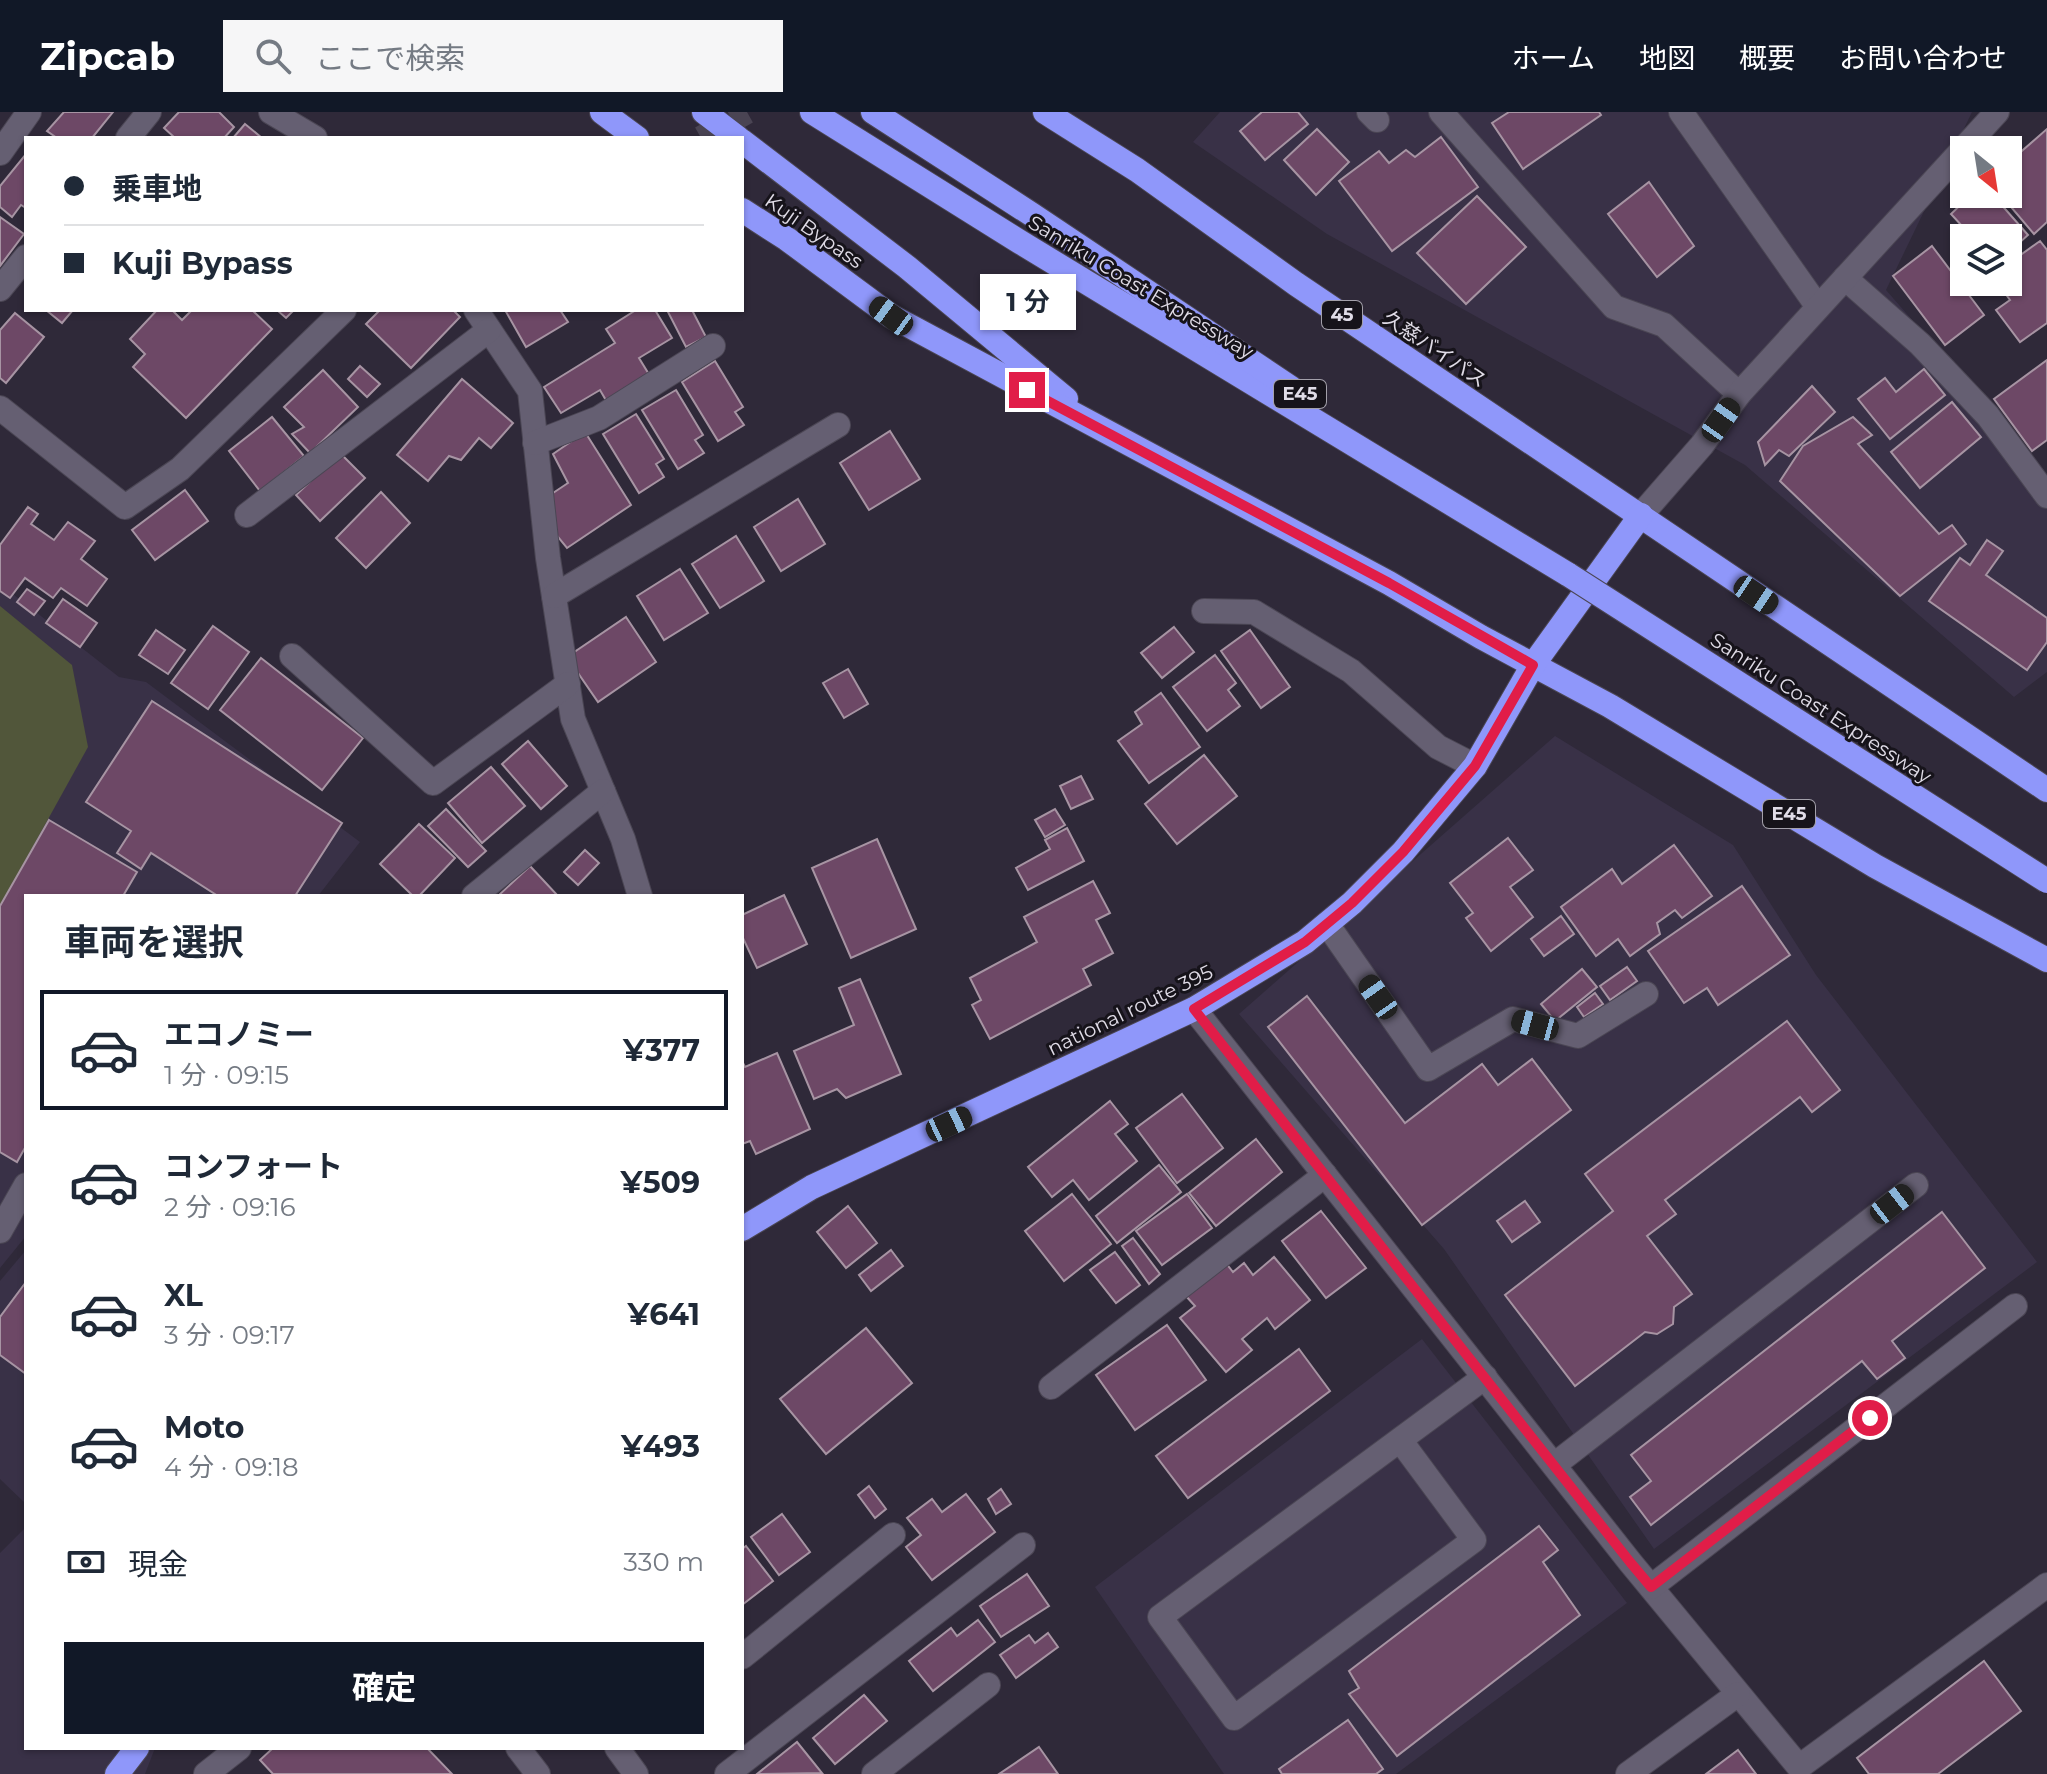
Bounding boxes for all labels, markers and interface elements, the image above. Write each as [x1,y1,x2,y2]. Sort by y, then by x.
search box [223,20,783,92]
text: Zipcab [40,33,175,80]
icon: search [251,34,295,78]
text: ここで検索 [315,40,465,77]
text: ホーム [1512,41,1595,75]
text: 地図 [1639,41,1695,75]
text: 概要 [1739,41,1795,75]
text: お問い合わせ [1839,41,2007,75]
north arrow [1950,136,2022,208]
map controls [1950,136,2022,296]
text: 乗車地 [112,170,202,207]
street label: Kuji Bypass [760,188,868,274]
street label: Sanriku Coast Expressway [1024,210,1258,364]
button: layers [1950,224,2022,296]
text: Kuji Bypass [112,245,293,282]
callout: 1 分 [979,274,1075,330]
text: 1 分 [1006,286,1050,318]
car [865,292,917,340]
road number: 45 [1322,301,1362,329]
street label: 久慈バイパス [1379,306,1491,392]
route end [1009,372,1045,408]
road number: E45 [1274,380,1326,408]
car [1697,393,1745,447]
car [1729,572,1783,618]
street label: Sanriku Coast Expressway [1706,628,1936,789]
road number: E45 [1763,800,1815,828]
text: 車両を選択 [64,920,244,964]
street label: national route 395 [1043,960,1217,1060]
car [1354,970,1402,1024]
car [1509,1007,1561,1043]
icon: car [68,1014,140,1086]
text: エコノミー [164,1016,314,1053]
text: ¥377 [623,1032,700,1069]
text: 1 分 · 09:15 [164,1059,289,1091]
car [922,1103,976,1145]
icon: car [68,1146,140,1218]
text: コンフォート [164,1148,343,1185]
text: ¥509 [621,1164,700,1201]
car [1866,1180,1918,1228]
text: 2 分 · 09:16 [164,1191,296,1223]
text: XL [164,1277,203,1314]
icon: car [68,1278,140,1350]
text: ¥641 [628,1296,700,1333]
text: 3 分 · 09:17 [164,1319,295,1351]
route start [1852,1400,1888,1436]
text: Moto [164,1409,245,1446]
icon: car [68,1410,140,1482]
text: ¥493 [621,1428,700,1465]
text: 4 分 · 09:18 [164,1451,299,1483]
icon: cash [64,1540,108,1584]
text: 現金 [128,1546,188,1583]
text: 330 m [623,1546,704,1578]
button: 確定 [64,1642,704,1734]

